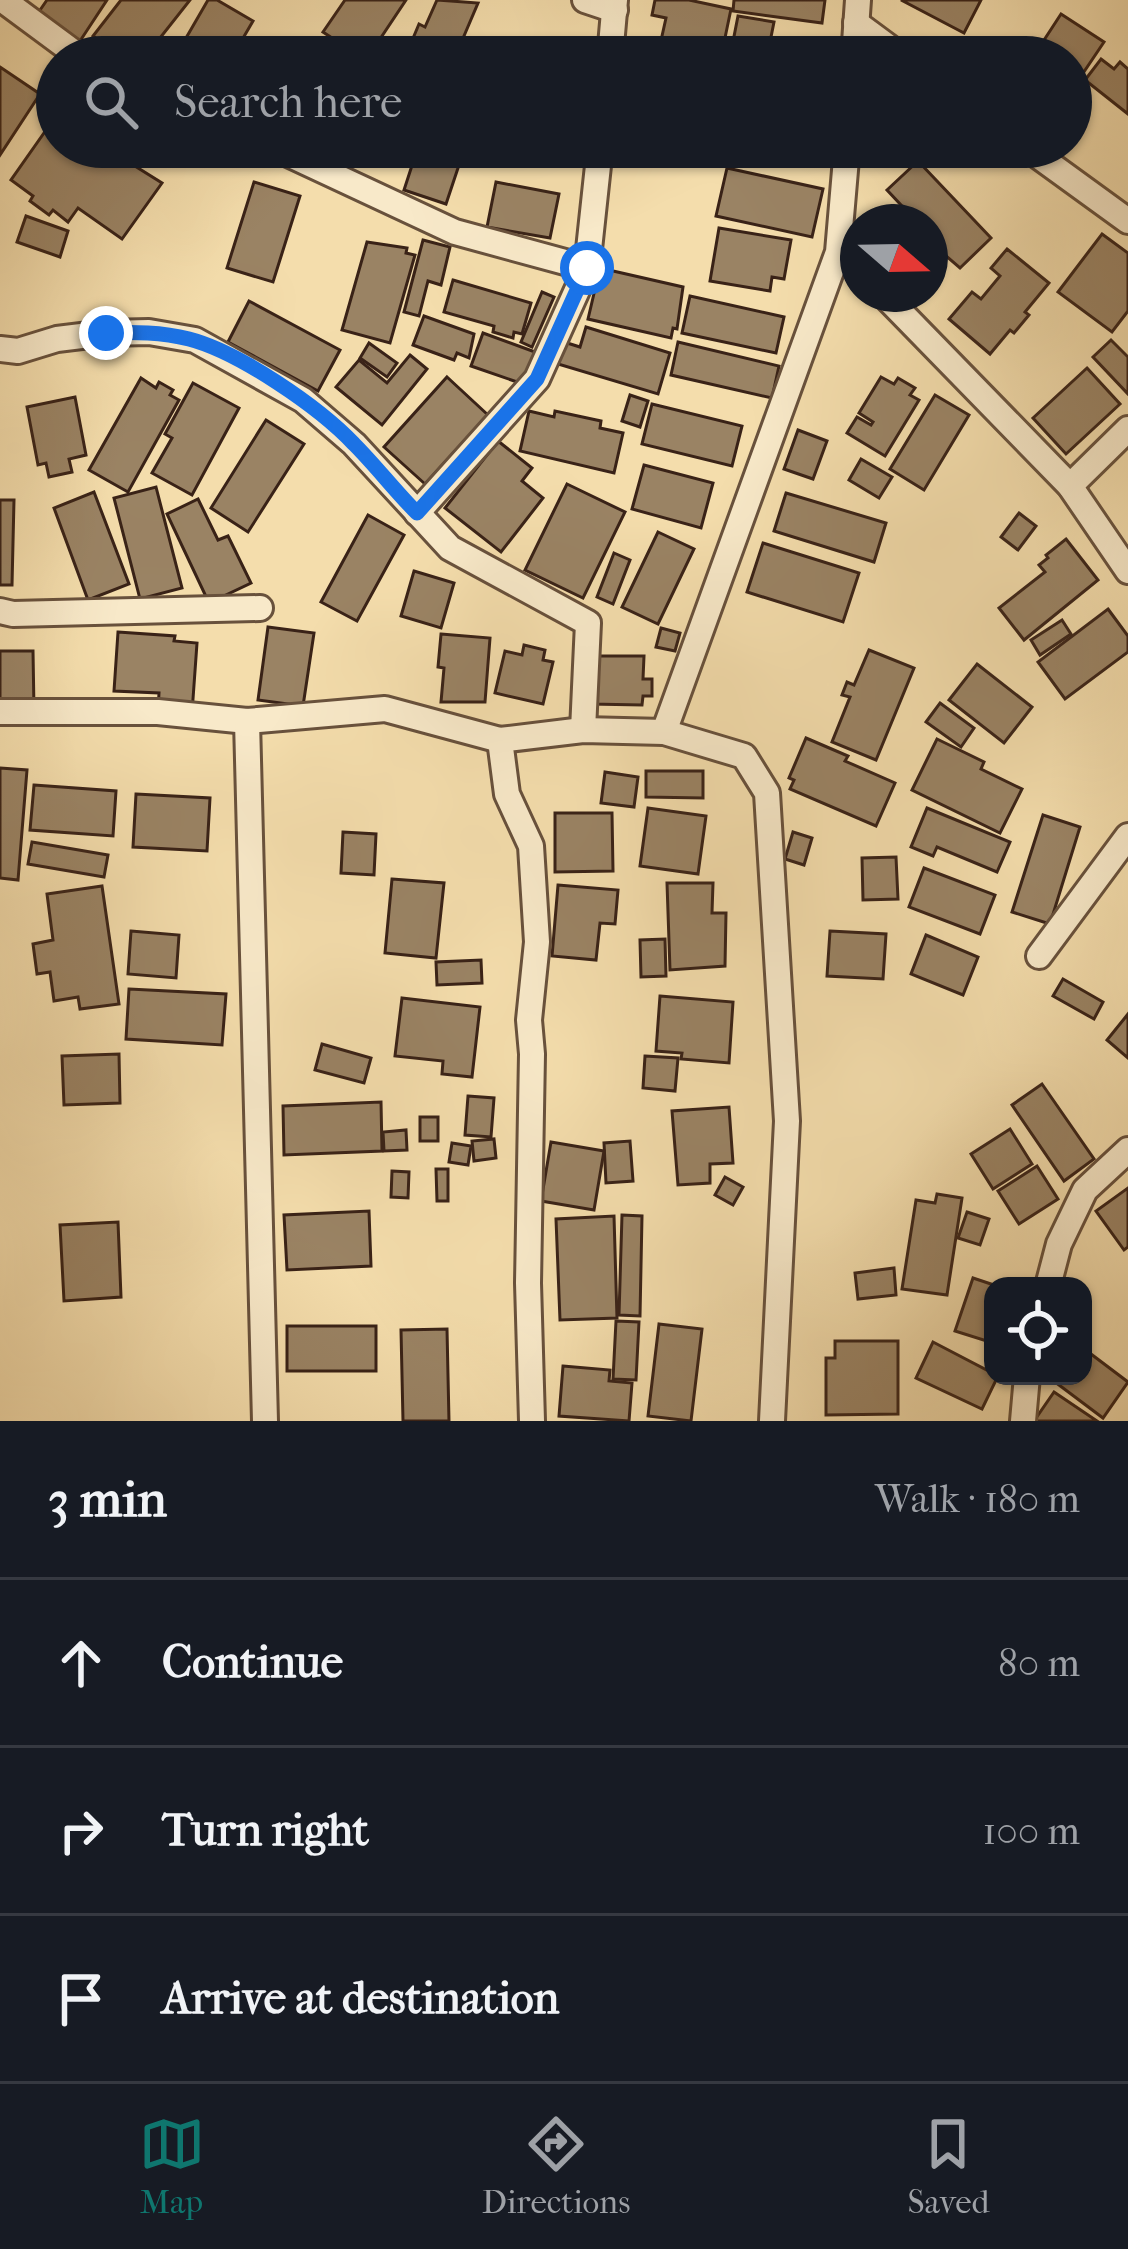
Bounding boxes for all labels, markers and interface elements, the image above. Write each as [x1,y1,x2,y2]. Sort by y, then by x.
search box [36,36,1092,168]
icon: search [78,69,144,135]
text: Search here [174,76,402,129]
north arrow [840,204,948,312]
route start [560,241,614,295]
route end [79,306,133,360]
map controls [984,1277,1092,1385]
button: locate [984,1277,1092,1385]
text: 3 min [48,1469,167,1529]
text: Walk · 180 m [875,1476,1080,1522]
icon: ahead [48,1630,114,1696]
text: Continue [162,1636,343,1689]
text: 80 m [998,1640,1080,1686]
icon: right [48,1798,114,1864]
text: Turn right [162,1804,369,1857]
text: 100 m [982,1808,1080,1854]
icon: arrive [48,1966,114,2032]
text: Arrive at destination [162,1972,559,2025]
tab: Map [139,2111,205,2222]
tab: Directions [482,2111,630,2222]
tab: Saved [908,2111,989,2222]

